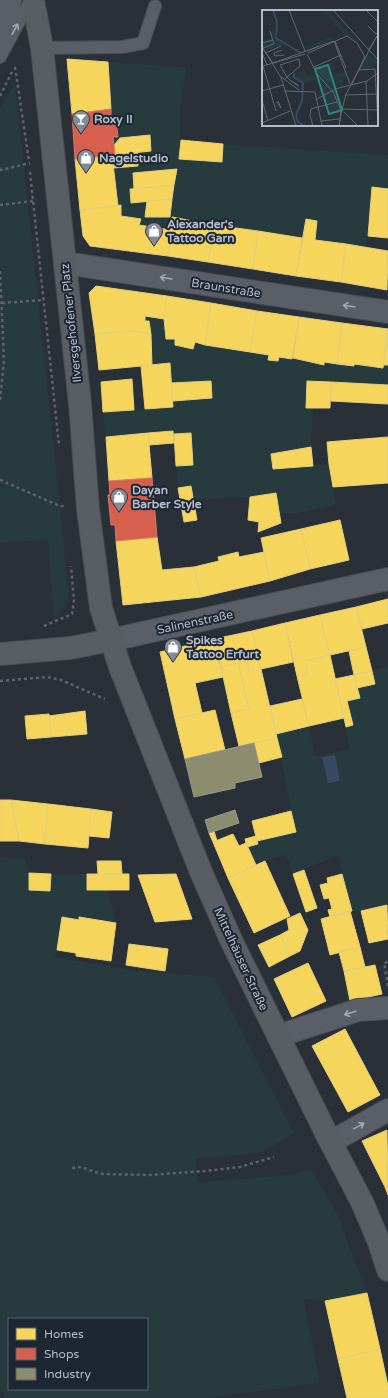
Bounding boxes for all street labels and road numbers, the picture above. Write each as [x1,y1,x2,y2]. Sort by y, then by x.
street label: Ilversgehofener Platz [58,263,84,383]
street label: Braunstraße [190,276,262,300]
street label: Salinenstraße [156,607,234,637]
street label: Mittelhäuser Straße [211,905,271,1013]

